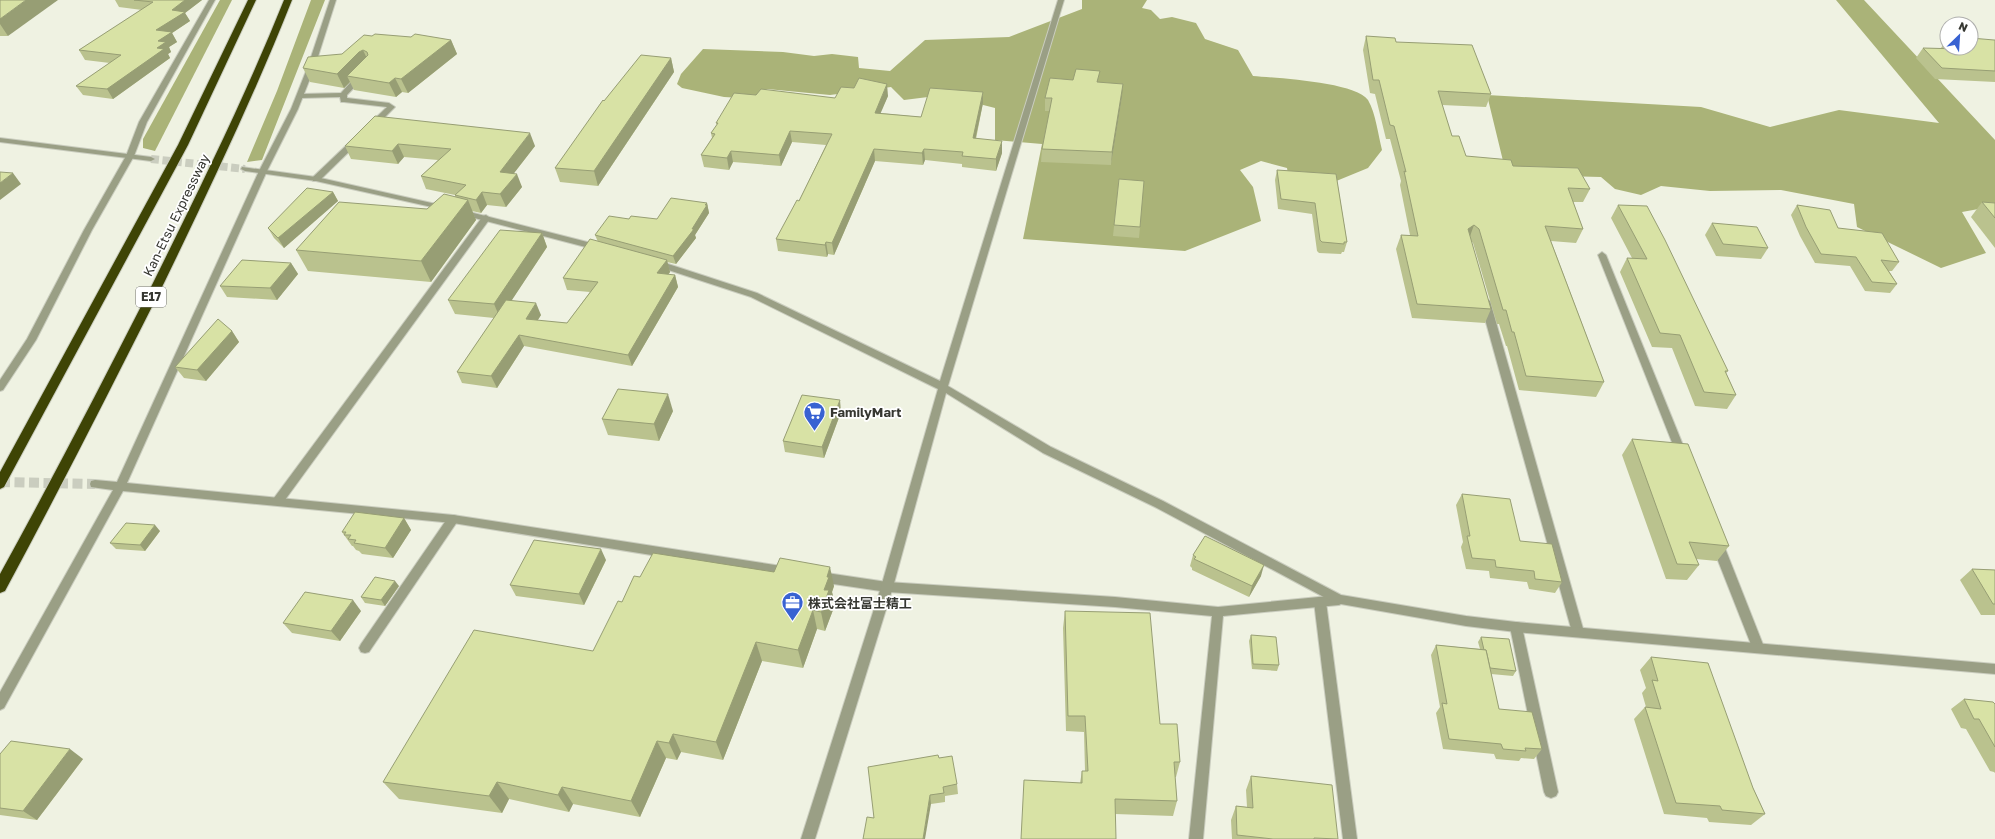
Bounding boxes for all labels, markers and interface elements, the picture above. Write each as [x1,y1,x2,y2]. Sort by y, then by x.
north arrow [1939,16,1979,56]
text: N [1957,19,1970,34]
street label: Kan-Etsu Expressway [139,151,213,279]
road number: E17 [136,287,166,307]
supermarket icon: FamilyMart [802,399,828,432]
place label: FamilyMart [830,404,901,420]
office icon: 株式会社富士精工 [780,590,806,623]
place label: 株式会社富士精工 [808,595,912,611]

